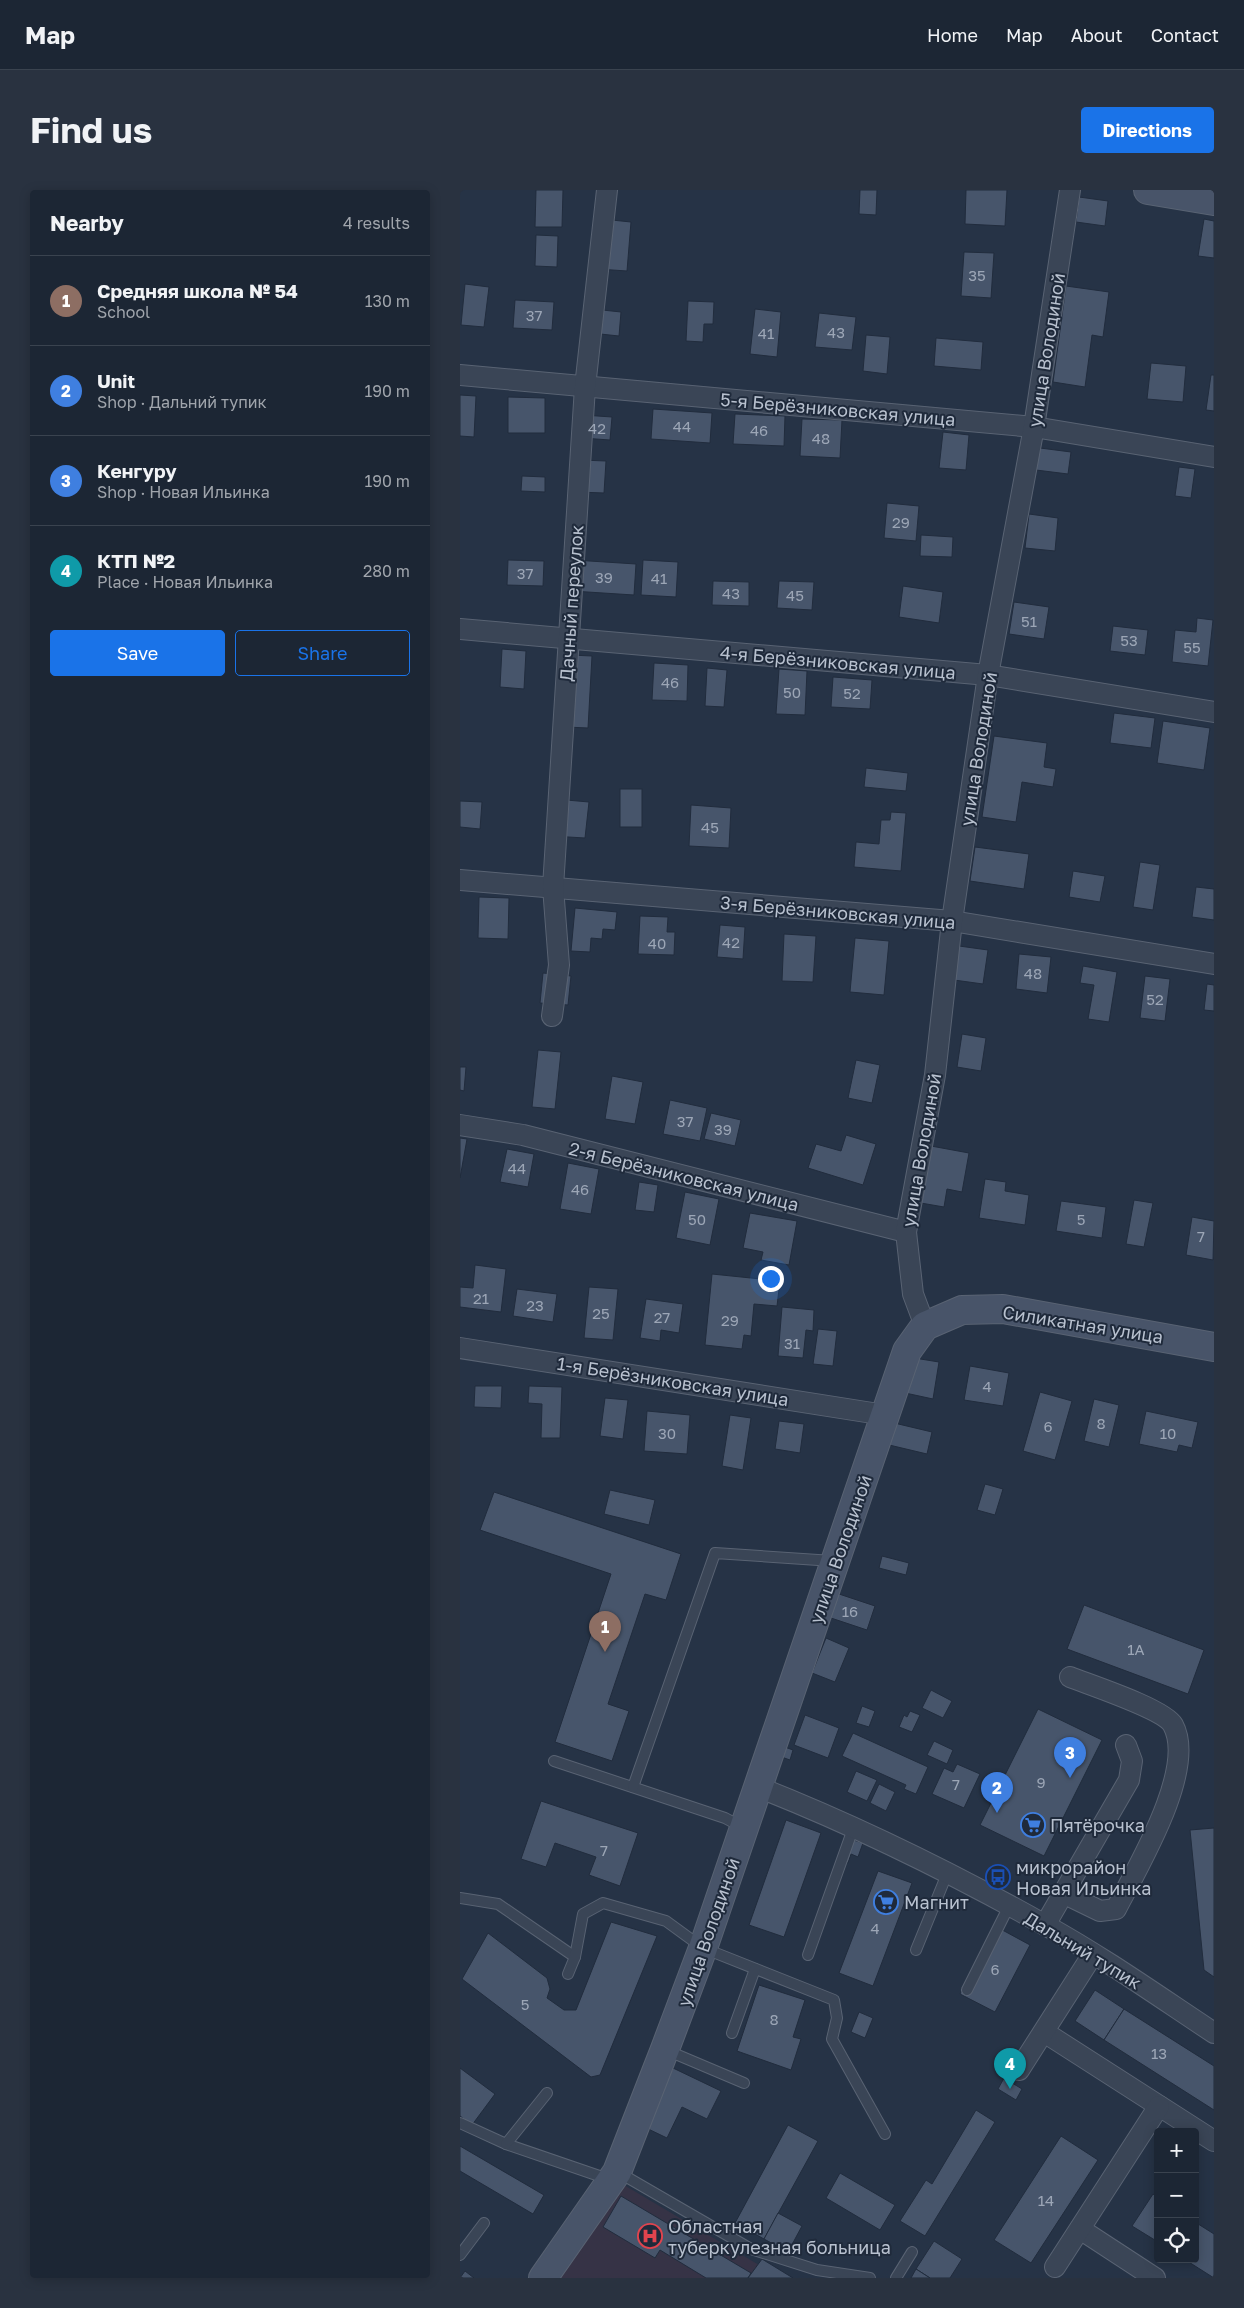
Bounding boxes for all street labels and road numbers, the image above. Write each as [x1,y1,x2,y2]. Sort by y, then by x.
street label: улица Володиной [1023,271,1069,429]
street label: 5-я Берёзниковская улица [719,388,957,430]
street label: Дачный переулок [555,524,587,682]
street label: 4-я Берёзниковская улица [719,641,957,683]
street label: улица Володиной [955,670,1001,828]
street label: 3-я Берёзниковская улица [719,891,957,933]
street label: улица Володиной [897,1071,945,1229]
street label: 2-я Берёзниковская улица [567,1137,801,1215]
street label: Силикатная улица [1001,1300,1165,1348]
street label: 1-я Берёзниковская улица [556,1352,790,1410]
street label: улица Володиной [804,1472,876,1626]
street label: улица Володиной [672,1855,744,2009]
street label: Дальний тупик [1021,1907,1145,1993]

